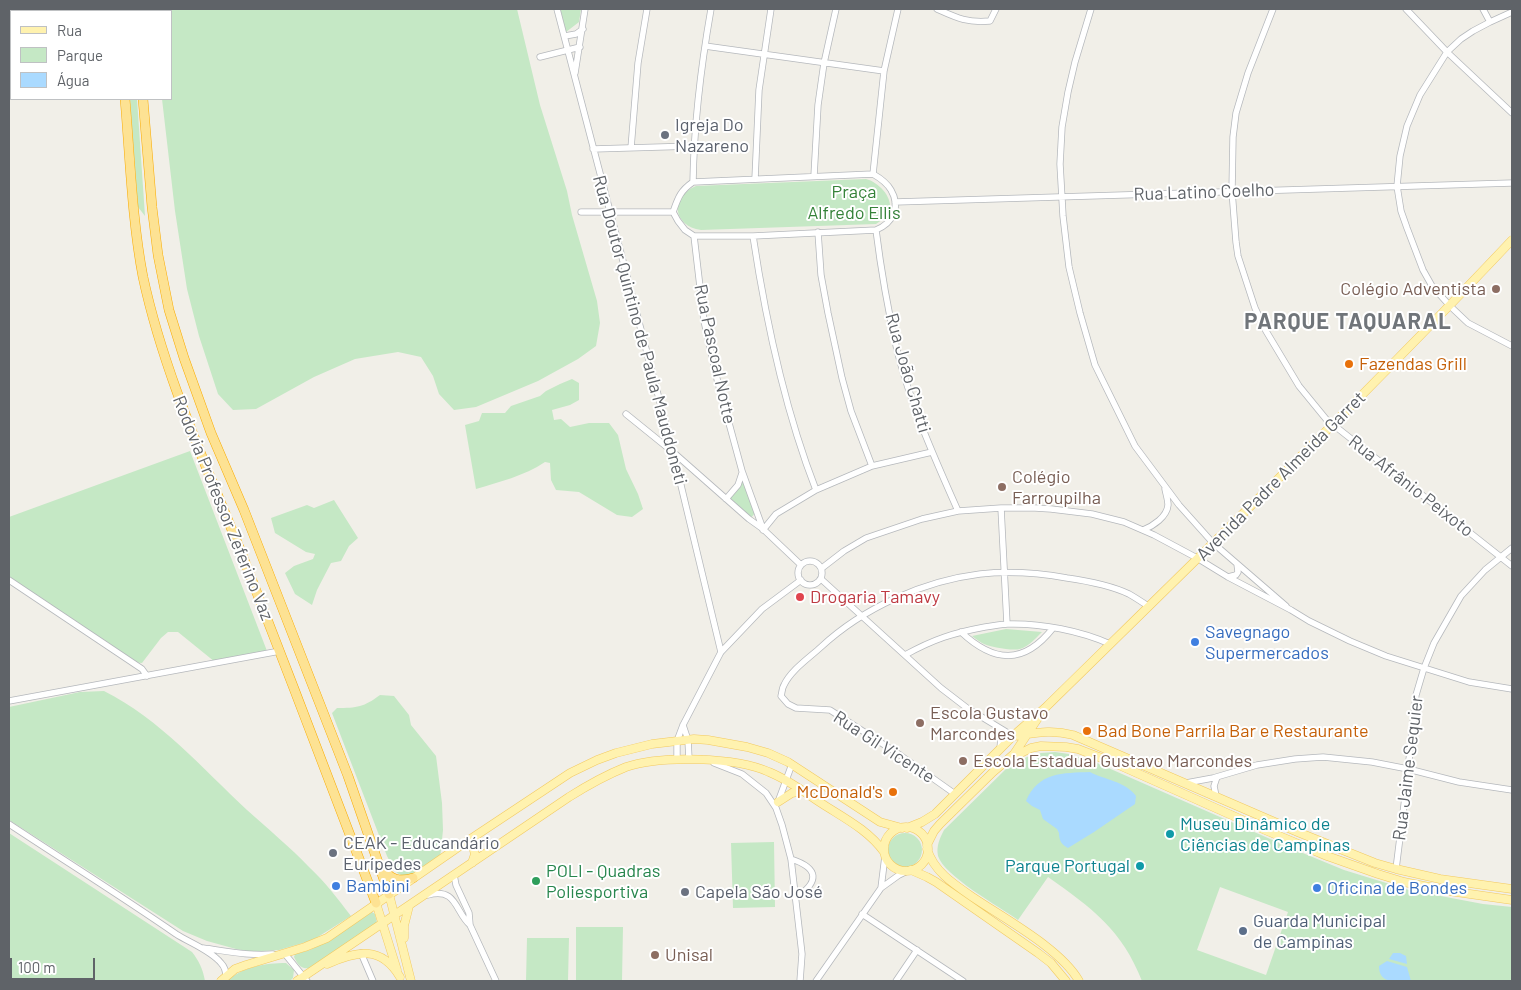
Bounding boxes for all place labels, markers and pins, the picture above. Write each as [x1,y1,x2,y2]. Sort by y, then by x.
place label: Igreja Do Nazareno [675,114,749,156]
marker: Igreja Do Nazareno [659,129,671,141]
place label: Colégio Adventista [1340,278,1486,300]
marker: Colégio Adventista [1490,283,1502,295]
place label: Fazendas Grill [1359,353,1467,375]
marker: Fazendas Grill [1343,358,1355,370]
place label: Colégio Farroupilha [1012,466,1101,508]
marker: Colégio Farroupilha [996,481,1008,493]
place label: Drogaria Tamavy [810,586,940,608]
marker: Drogaria Tamavy [794,591,806,603]
place label: Savegnago Supermercados [1205,621,1329,664]
marker: Savegnago Supermercados [1189,636,1201,648]
place label: Escola Gustavo Marcondes [930,702,1049,744]
marker: Escola Gustavo Marcondes [914,717,926,729]
place label: Bad Bone Parrila Bar e Restaurante [1097,720,1369,742]
marker: Bad Bone Parrila Bar e Restaurante [1081,725,1093,737]
place label: Escola Estadual Gustavo Marcondes [973,750,1252,772]
marker: Escola Estadual Gustavo Marcondes [957,755,969,767]
place label: McDonald's [796,781,883,803]
marker: McDonald's [887,786,899,798]
place label: Museu Dinâmico de Ciências de Campinas [1180,813,1350,856]
marker: Museu Dinâmico de Ciências de Campinas [1164,828,1176,840]
place label: CEAK - Educandário Eurípedes [343,832,499,874]
marker: CEAK - Educandário Eurípedes [327,847,339,859]
place label: Parque Portugal [1005,855,1130,877]
place label: POLI - Quadras Poliesportiva [546,860,660,902]
marker: Parque Portugal [1134,860,1146,872]
place label: Bambini [346,875,410,897]
marker: POLI - Quadras Poliesportiva [530,875,542,887]
place label: Oficina de Bondes [1327,877,1467,899]
marker: Bambini [330,880,342,892]
place label: Capela São José [695,881,823,903]
marker: Oficina de Bondes [1311,882,1323,894]
marker: Capela São José [679,886,691,898]
place label: Guarda Municipal de Campinas [1253,910,1386,952]
marker: Guarda Municipal de Campinas [1237,925,1249,937]
place label: Unisal [665,944,713,966]
marker: Unisal [649,949,661,961]

